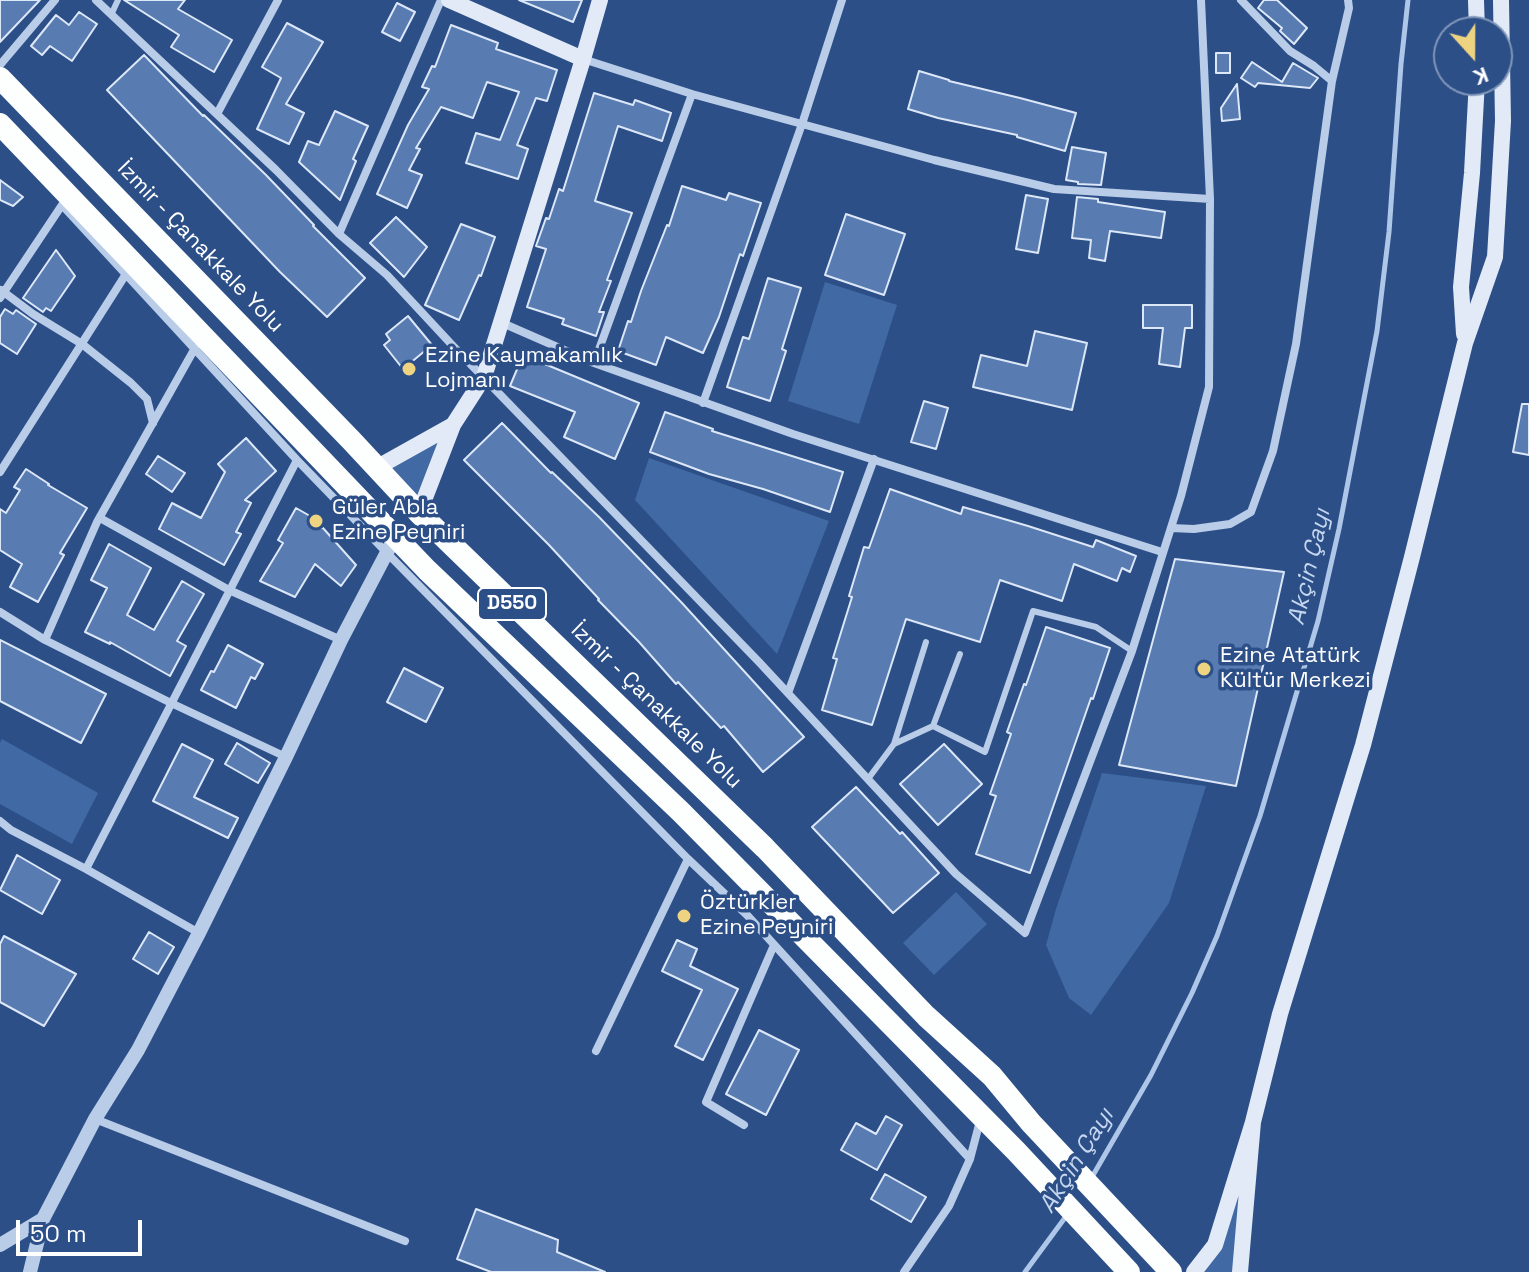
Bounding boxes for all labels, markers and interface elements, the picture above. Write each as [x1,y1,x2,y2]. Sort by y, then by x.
north arrow [1433,16,1513,96]
text: K [1469,61,1492,92]
street label: İzmir - Çanakkale Yolu [111,156,289,338]
place label: Ezine Kaymakamlık Lojmanı [425,343,623,394]
marker: Ezine Kaymakamlık Lojmanı [400,360,418,378]
place label: Güler Abla Ezine Peyniri [332,495,465,546]
water label: Akçin Çayı [1283,506,1337,628]
marker: Güler Abla Ezine Peyniri [307,512,325,530]
road number: D550 [478,588,546,620]
street label: İzmir - Çanakkale Yolu [565,617,747,795]
place label: Ezine Atatürk Kültür Merkezi [1220,643,1371,694]
marker: Ezine Atatürk Kültür Merkezi [1195,660,1213,678]
place label: Öztürkler Ezine Peyniri [700,890,833,942]
marker: Öztürkler Ezine Peyniri [675,907,693,925]
water label: Akçin Çayı [1034,1103,1120,1219]
scale bar [20,1204,146,1254]
text: 50 m [30,1218,87,1249]

